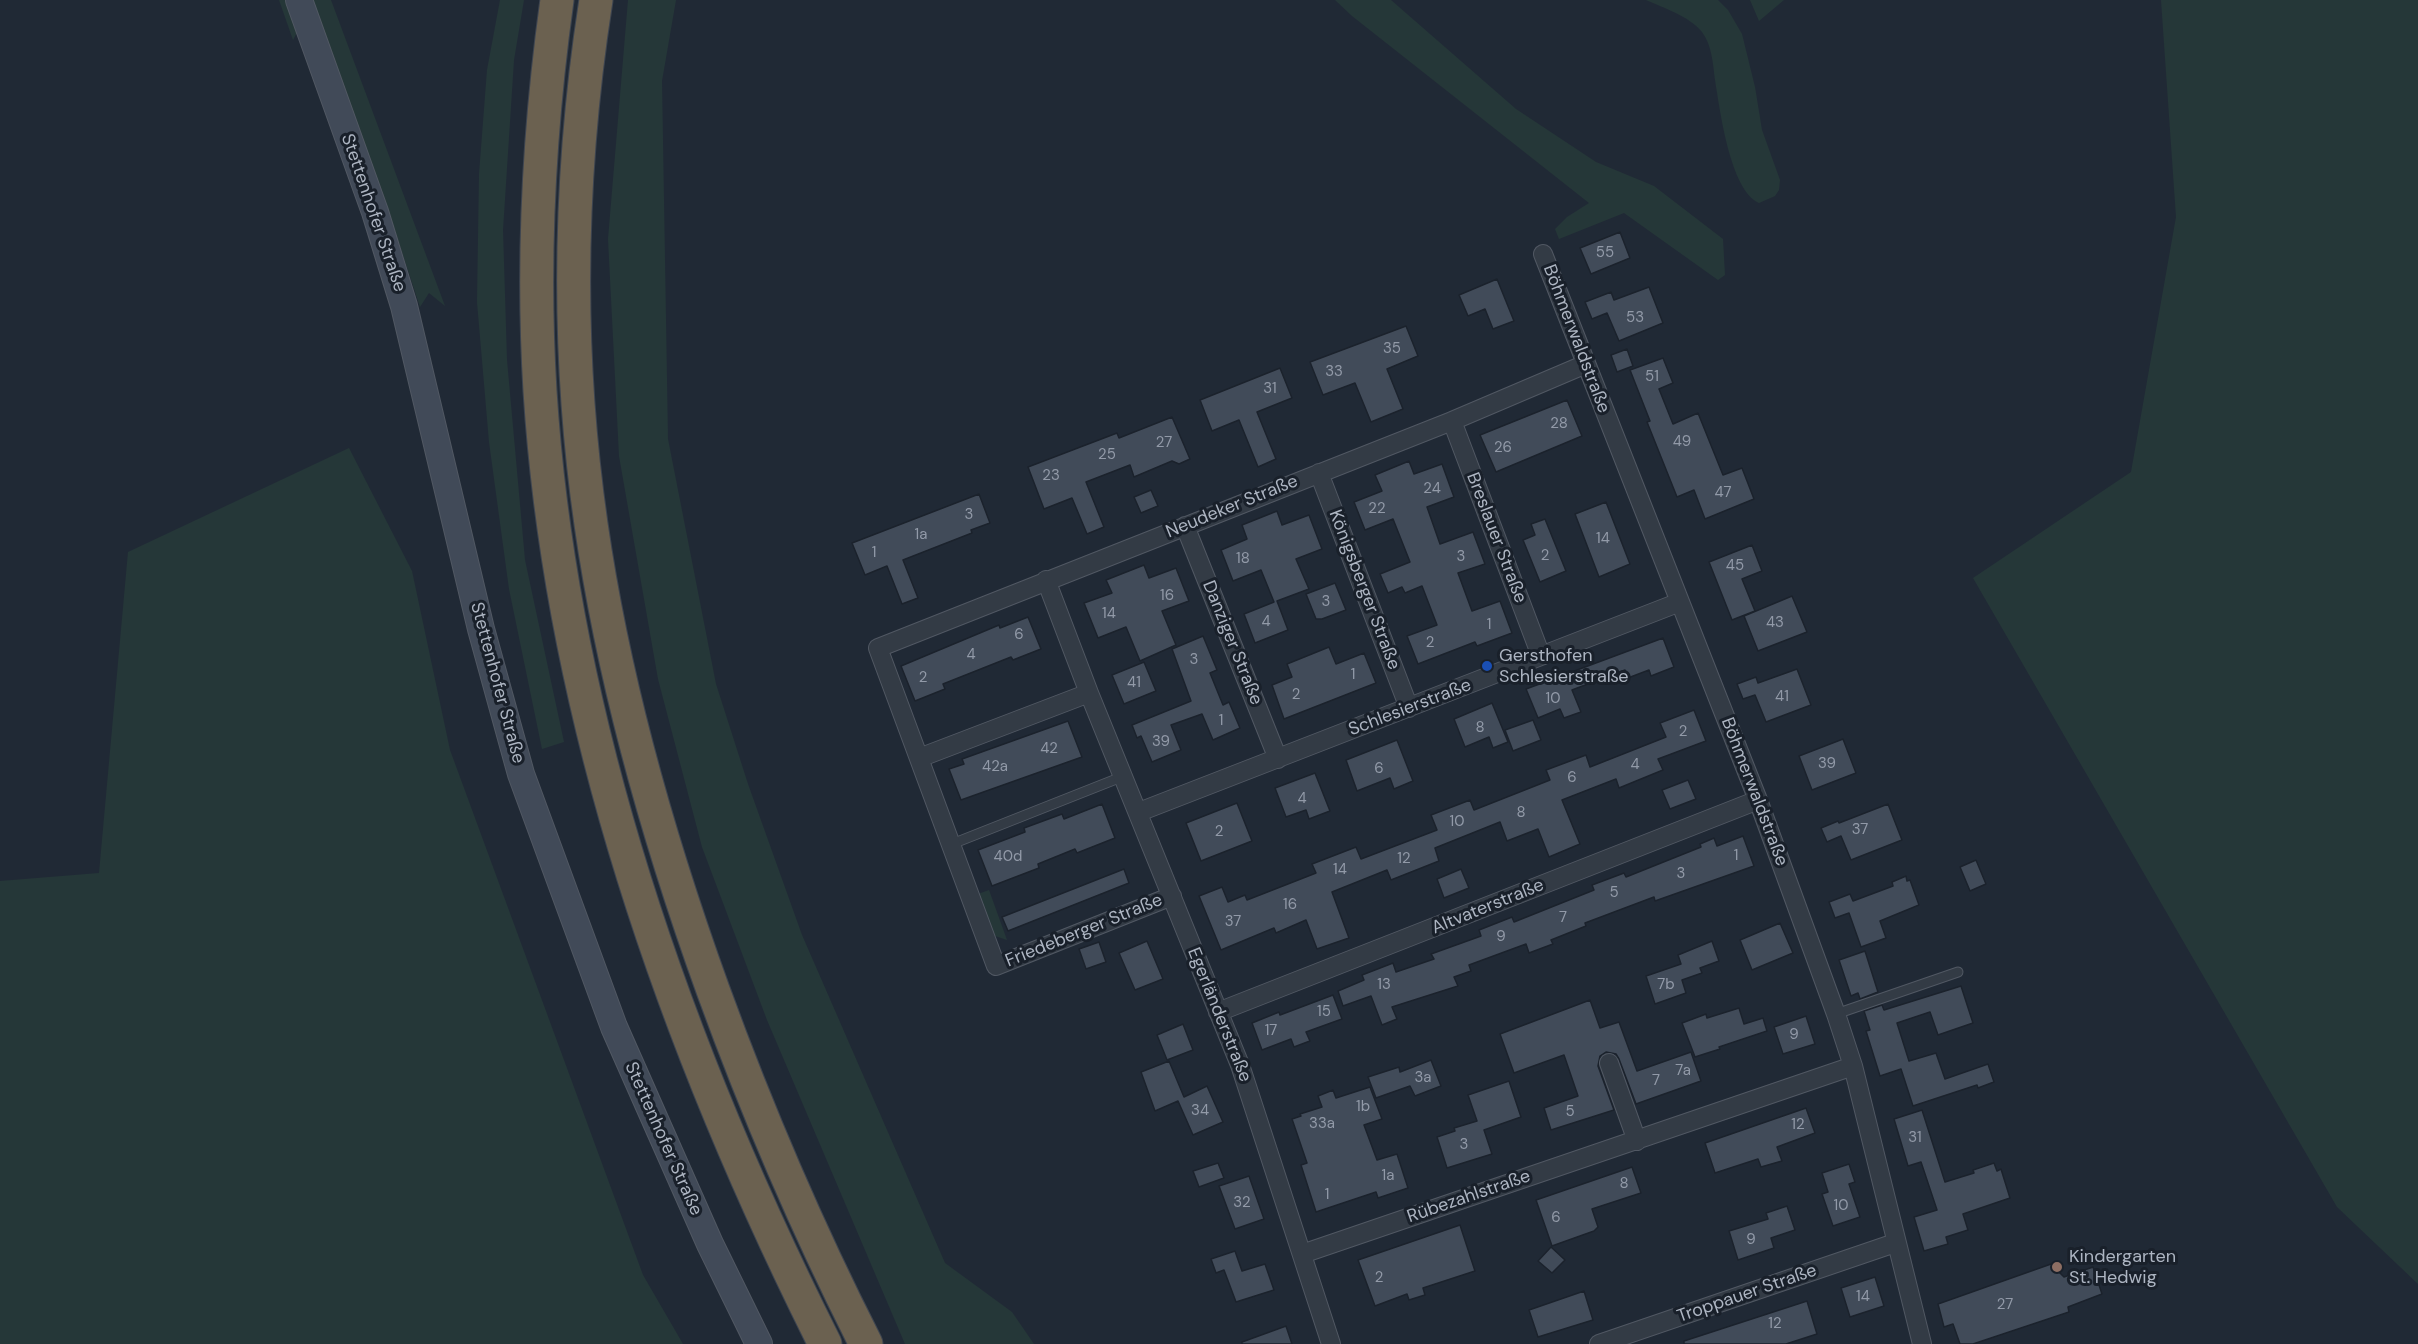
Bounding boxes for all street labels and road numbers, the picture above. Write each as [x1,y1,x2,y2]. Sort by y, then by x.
street label: Stettenhofer Straße [336,131,410,295]
street label: Böhmerwaldstraße [1538,262,1614,416]
street label: Breslauer Straße [1461,470,1531,606]
street label: Neudeker Straße [1163,471,1301,543]
street label: Königsberger Straße [1324,507,1404,673]
street label: Danziger Straße [1197,578,1267,708]
street label: Stettenhofer Straße [465,600,529,766]
street label: Schlesierstraße [1346,675,1474,741]
street label: Böhmerwaldstraße [1716,715,1792,869]
street label: Altvaterstraße [1429,875,1547,939]
street label: Friedeberger Straße [1002,890,1166,972]
street label: Egerländerstraße [1182,945,1256,1085]
street label: Stettenhofer Straße [619,1059,707,1219]
street label: Rübezahlstraße [1405,1166,1533,1228]
street label: Troppauer Straße [1674,1260,1820,1328]

